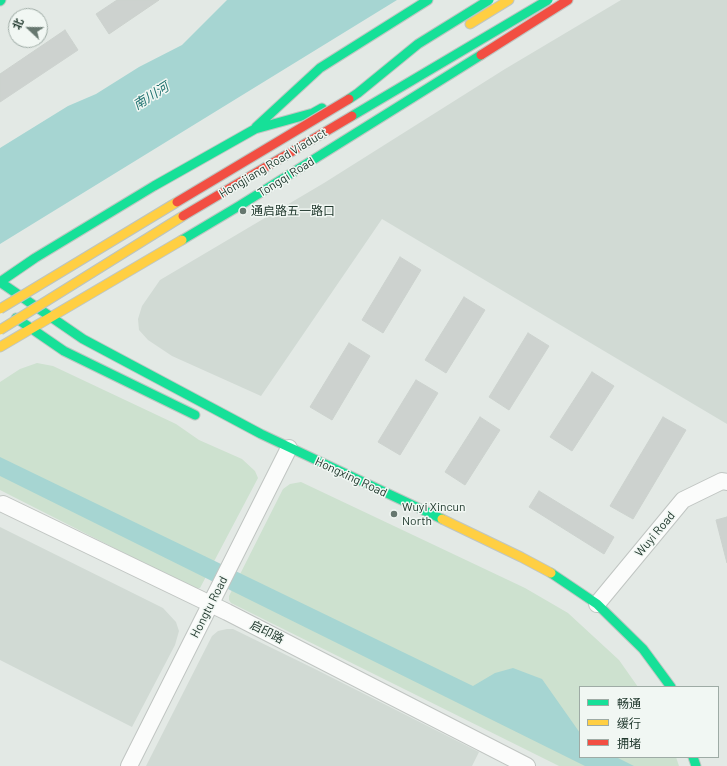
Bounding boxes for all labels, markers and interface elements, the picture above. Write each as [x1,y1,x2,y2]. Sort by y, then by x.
north arrow [8,8,48,48]
text: 北 [9,16,25,31]
water label: 南川河 [130,79,172,113]
street label: Hongjiang Road Viaduct [216,125,330,201]
street label: Tongqi Road [255,154,317,200]
place label: 通启路五一路口 [251,204,335,218]
marker: 通启路五一路口 [238,206,248,216]
street label: Hongxing Road [313,454,389,500]
place label: Wuyi Xincun North [402,500,466,528]
marker: Wuyi Xincun North [389,509,399,519]
street label: Wuyi Road [632,509,678,559]
street label: Hongtu Road [187,574,231,640]
street label: 启印路 [248,617,286,647]
legend [579,686,719,758]
text: 畅通 [617,696,641,710]
text: 缓行 [617,716,641,730]
text: 拥堵 [617,736,641,750]

